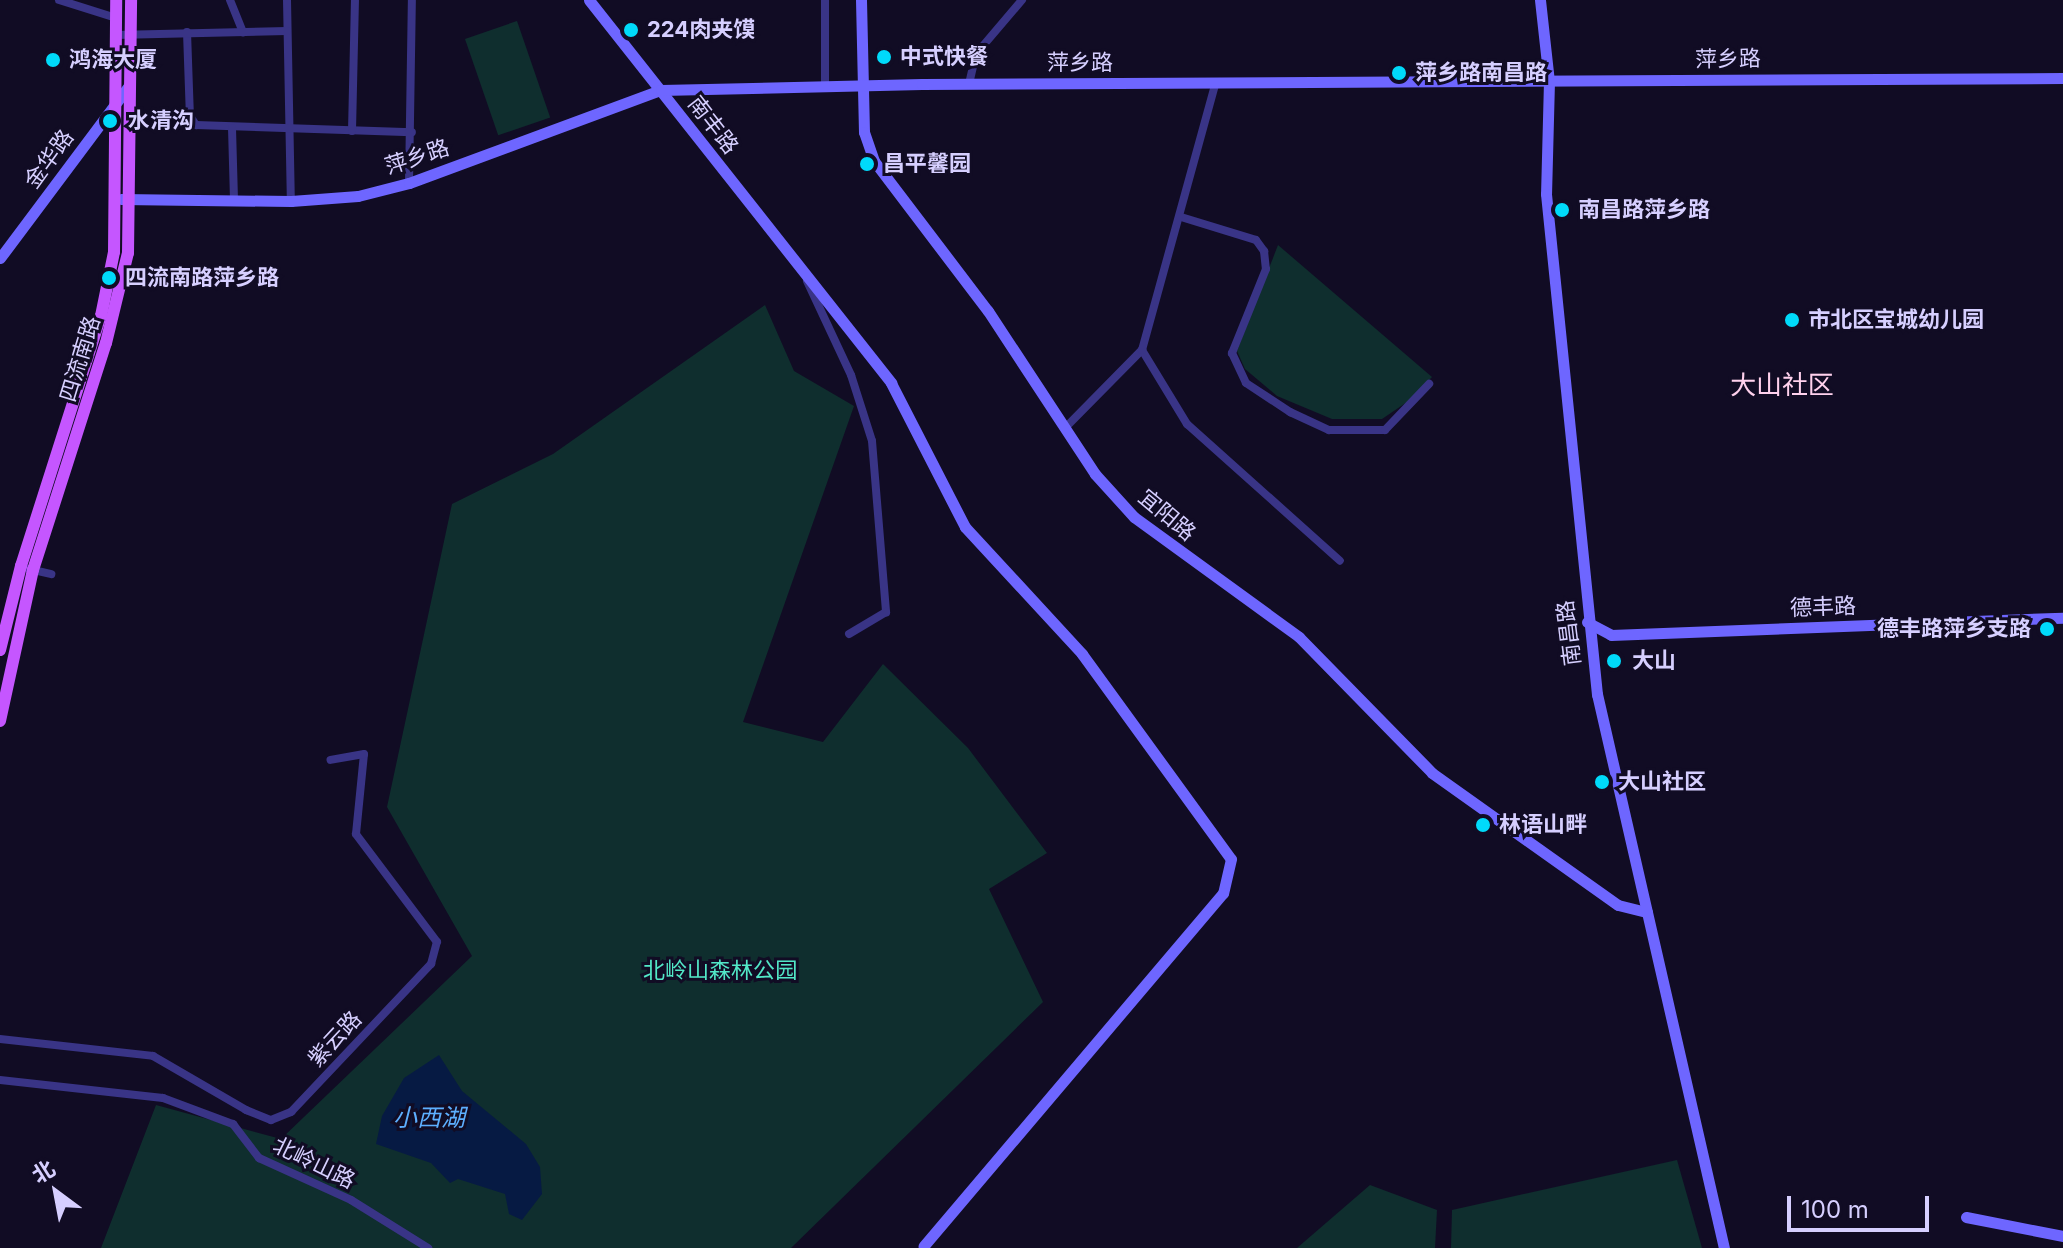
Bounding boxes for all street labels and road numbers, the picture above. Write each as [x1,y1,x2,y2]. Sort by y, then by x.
street label: 萍乡路 [1695,45,1761,73]
street label: 萍乡路 [1047,50,1113,76]
street label: 南丰路 [682,91,744,159]
street label: 金华路 [19,125,79,193]
street label: 萍乡路 [382,134,452,180]
street label: 四流南路 [55,313,105,405]
street label: 宜阳路 [1133,484,1201,546]
street label: 德丰路 [1790,593,1856,621]
street label: 南昌路 [1552,599,1586,667]
street label: 紫云路 [303,1006,367,1072]
street label: 北岭山路 [269,1132,359,1194]

